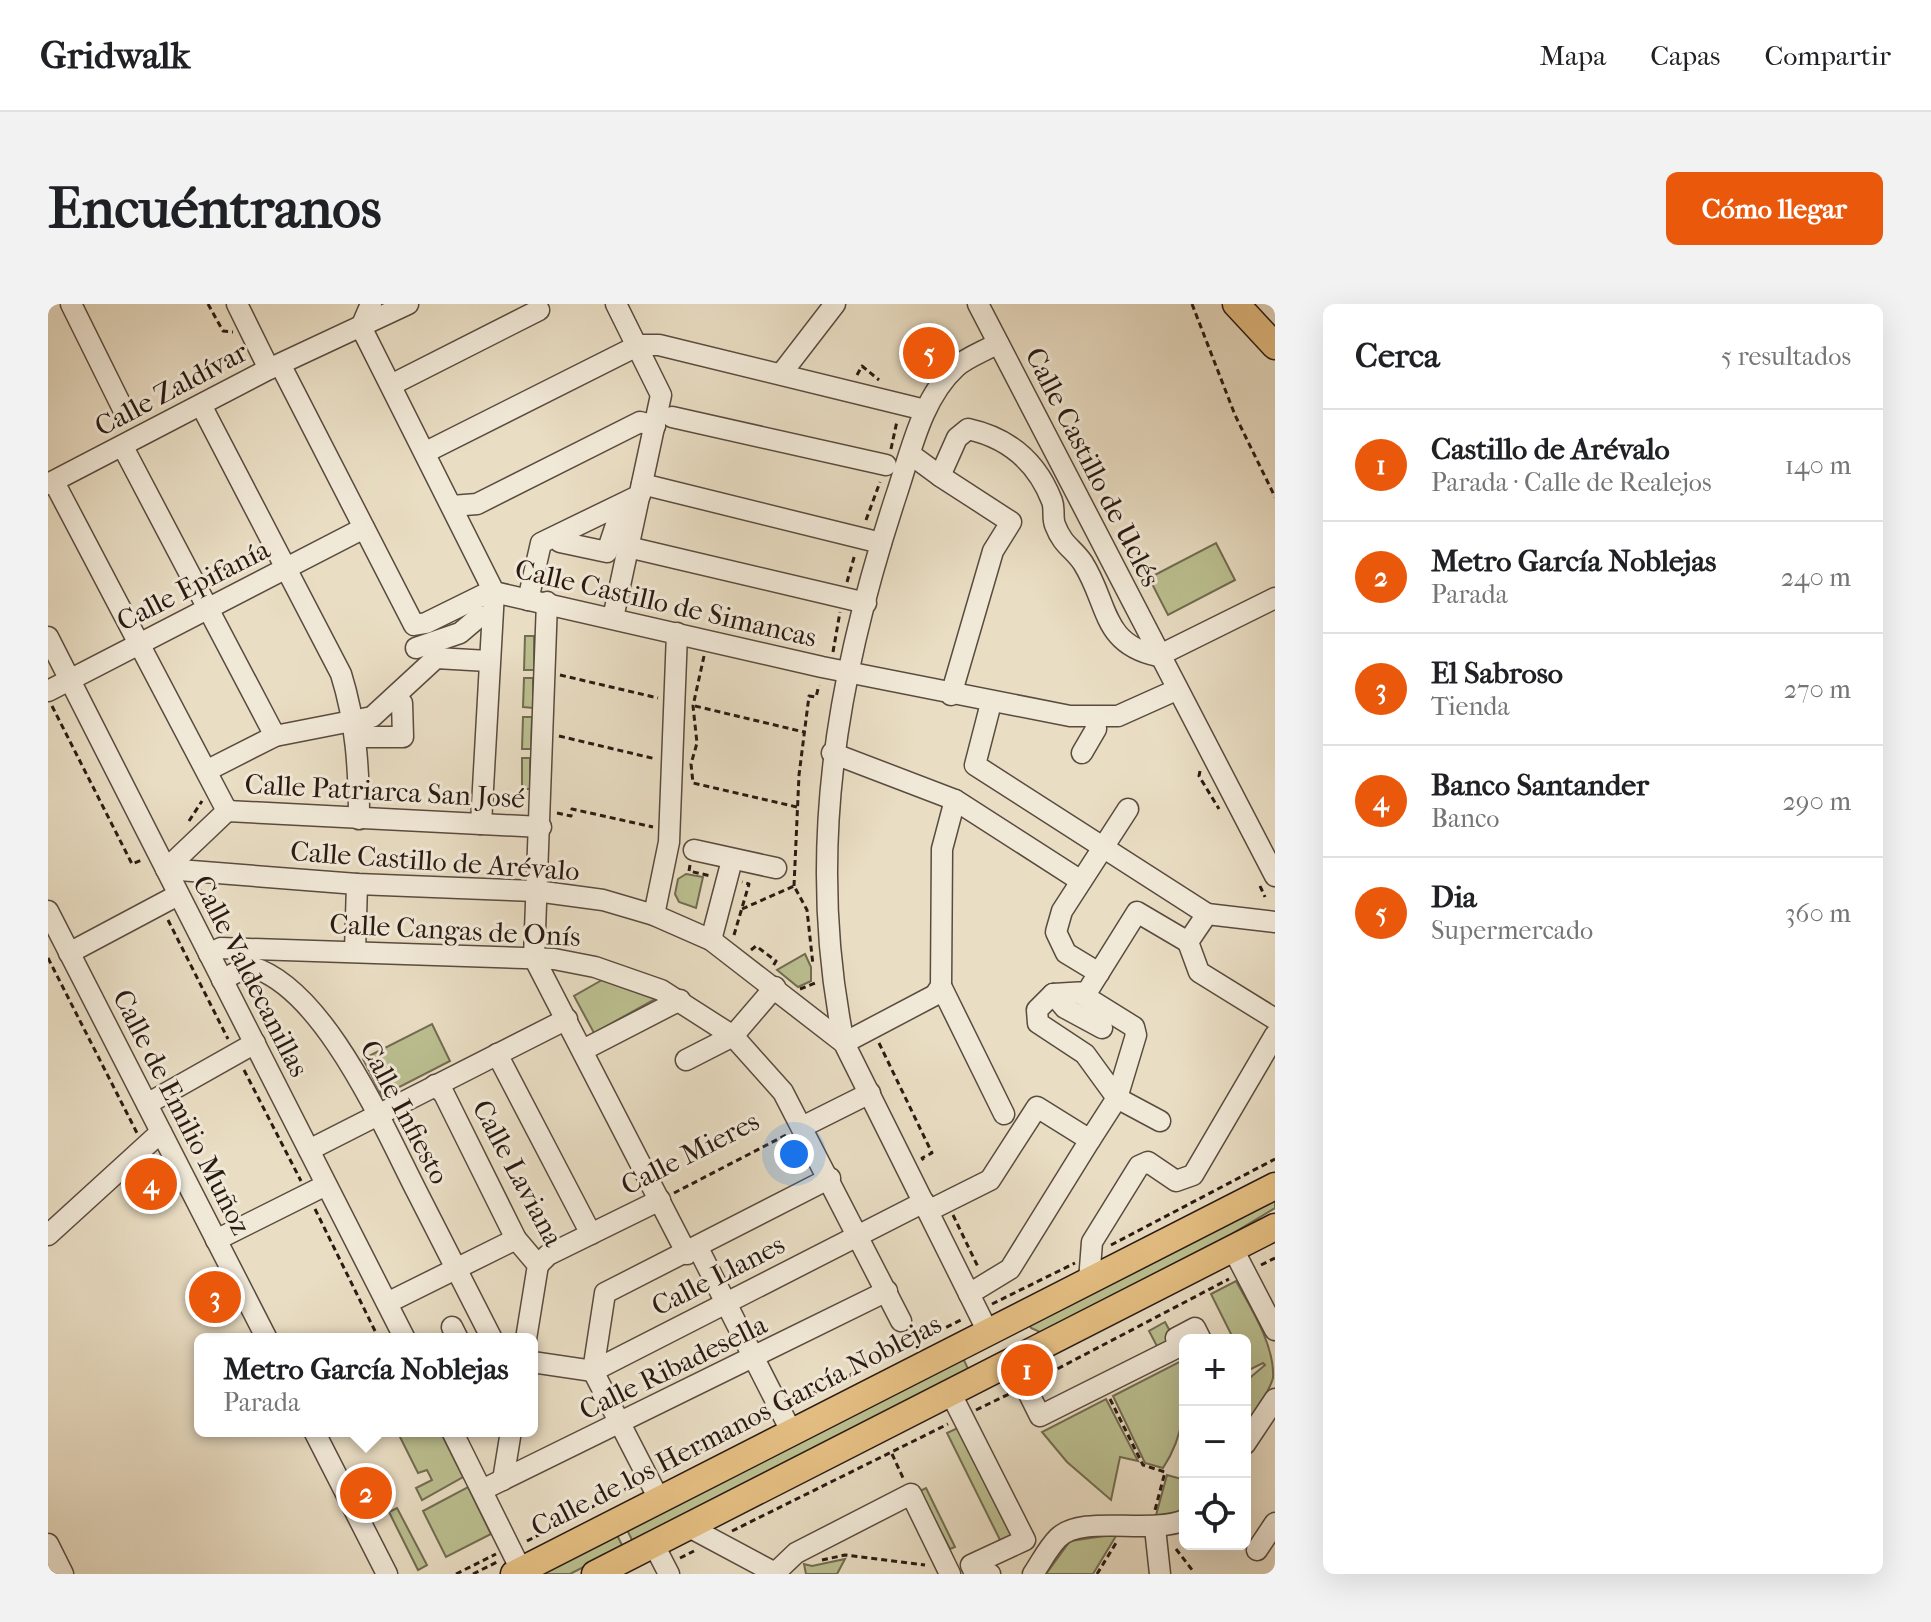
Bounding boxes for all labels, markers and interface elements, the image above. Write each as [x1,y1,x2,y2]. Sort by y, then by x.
text: Gridwalk [40,33,190,78]
text: Mapa [1539,39,1606,72]
text: Capas [1650,39,1720,72]
text: Compartir [1764,39,1891,72]
button: Cómo llegar [1666,172,1883,245]
text: Encuéntranos [48,176,381,241]
pin: 5 [903,323,955,383]
street label: Calle Zaldívar [89,335,253,443]
text: Cerca [1355,336,1440,376]
text: 5 resultados [1721,341,1851,372]
street label: Calle Castillo de Uclés [1018,342,1168,592]
text: Castillo de Arévalo [1431,432,1670,467]
text: 1 [1376,450,1386,481]
text: 140 m [1785,450,1851,481]
text: Parada · Calle de Realejos [1431,467,1711,498]
street label: Calle Epifanía [111,532,276,638]
text: Metro García Noblejas [1431,544,1716,579]
street label: Calle Castillo de Simancas [512,552,820,654]
text: 2 [1374,562,1388,593]
text: 240 m [1781,562,1851,593]
text: Parada [1431,579,1508,610]
text: El Sabroso [1431,656,1563,691]
text: 3 [1376,674,1386,705]
text: 270 m [1784,674,1851,705]
text: Tienda [1431,691,1510,722]
street label: Calle Patriarca San José [244,767,526,815]
text: Banco Santander [1431,768,1649,803]
text: 4 [1373,786,1389,817]
text: 290 m [1782,786,1851,817]
text: Banco [1431,803,1500,834]
street label: Calle Castillo de Arévalo [289,834,581,888]
street label: Calle Valdecanillas [186,870,316,1082]
text: Dia [1431,880,1477,915]
text: 5 [1375,898,1387,929]
text: 360 m [1785,898,1851,929]
street label: Calle Cangas de Onís [329,907,581,953]
text: Supermercado [1431,915,1593,946]
street label: Calle de Emilio Muñoz [106,984,258,1240]
street label: Calle Infiesto [353,1034,457,1190]
street label: Calle Laviana [466,1094,571,1253]
street label: Calle Mieres [616,1104,764,1202]
your location [774,1134,814,1174]
pin: 4 [125,1154,177,1214]
street label: Calle Llanes [646,1227,790,1323]
pin: 3 [189,1267,241,1327]
street label: Calle de los Hermanos García Noblejas [525,1307,947,1543]
street label: Calle Ribadesella [574,1307,773,1427]
popup [194,1333,538,1437]
map controls [1179,1334,1251,1550]
button: + [1179,1334,1251,1406]
pin: 1 [1001,1340,1053,1400]
text: Metro García Noblejas [223,1352,509,1387]
text: Parada [223,1387,300,1418]
button: − [1179,1406,1251,1478]
pin: 2 [340,1463,392,1523]
button: locate [1179,1478,1251,1550]

